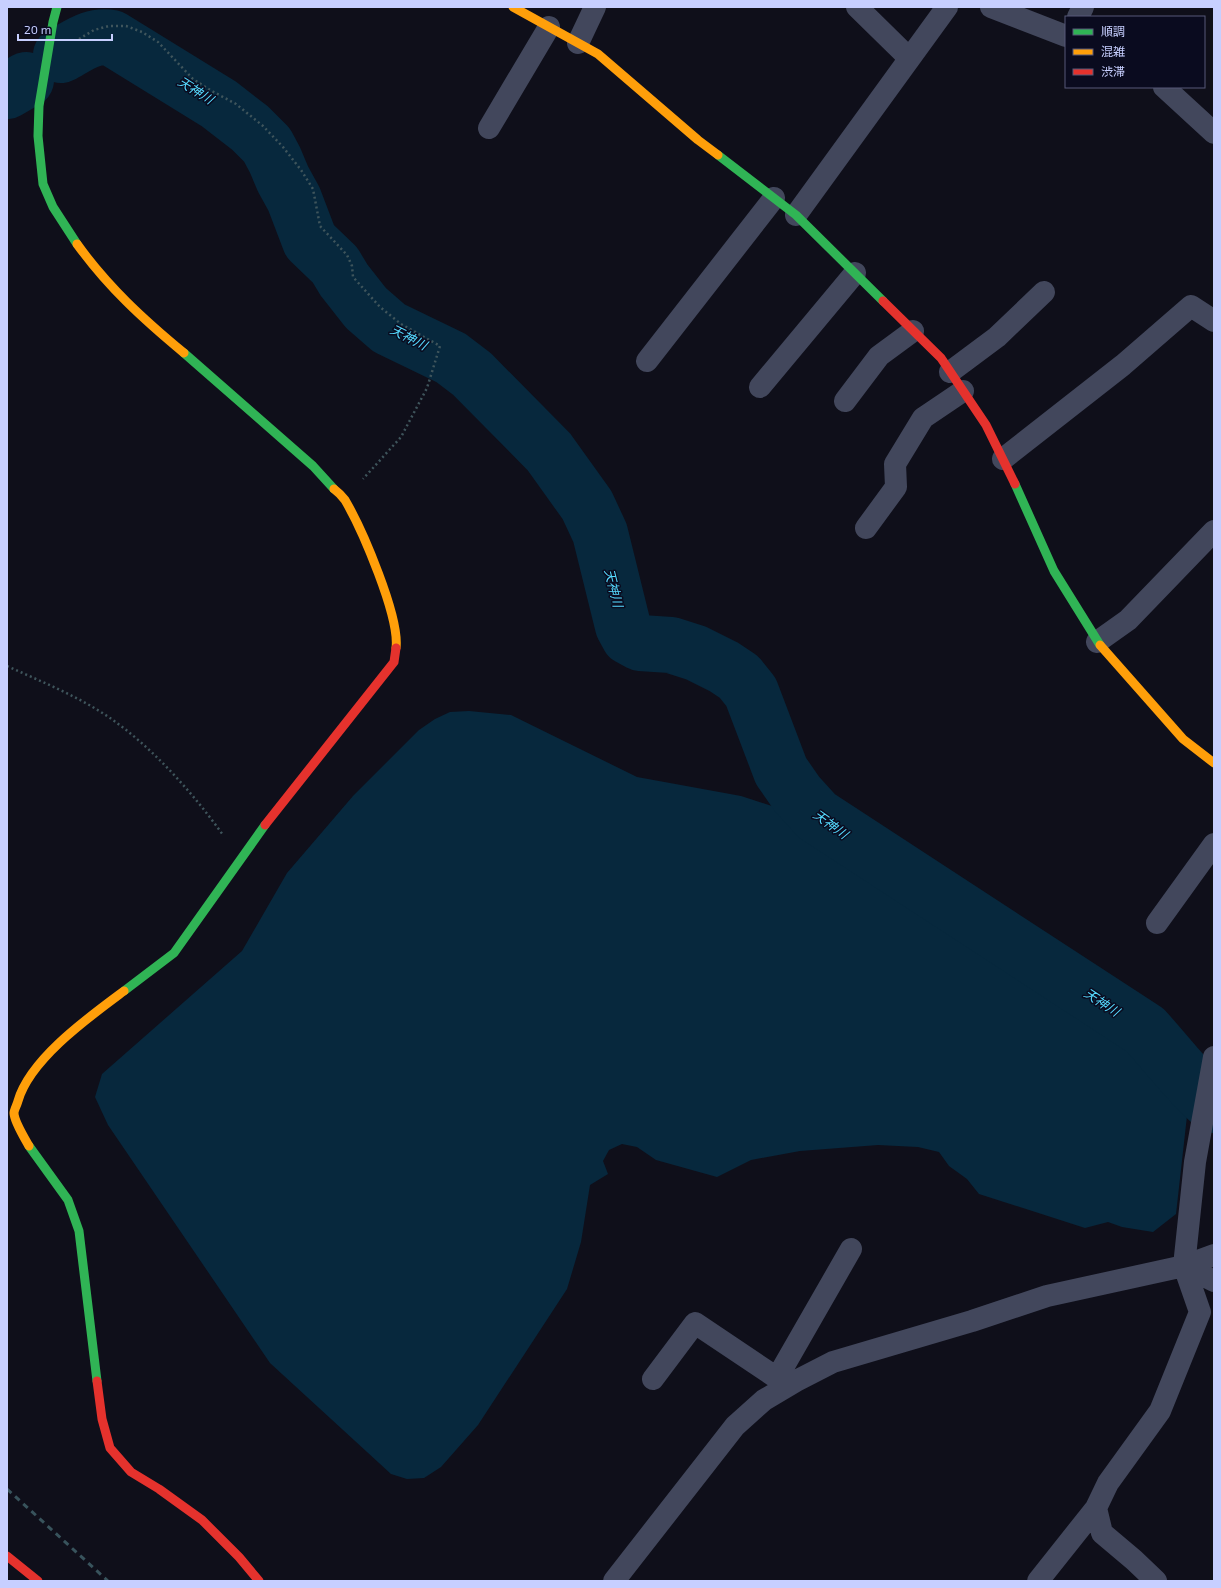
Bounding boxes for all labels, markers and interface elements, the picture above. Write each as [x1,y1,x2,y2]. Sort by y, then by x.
scale bar [18,16,112,42]
legend [1065,16,1205,88]
text: 20 m [24,22,51,36]
text: 順調 [1101,24,1125,38]
text: 混雑 [1101,44,1125,58]
text: 渋滞 [1101,64,1125,78]
water label: 天神川 [175,73,218,108]
water label: 天神川 [388,321,432,354]
water label: 天神川 [602,567,627,611]
water label: 天神川 [811,806,853,843]
water label: 天神川 [1081,985,1124,1020]

